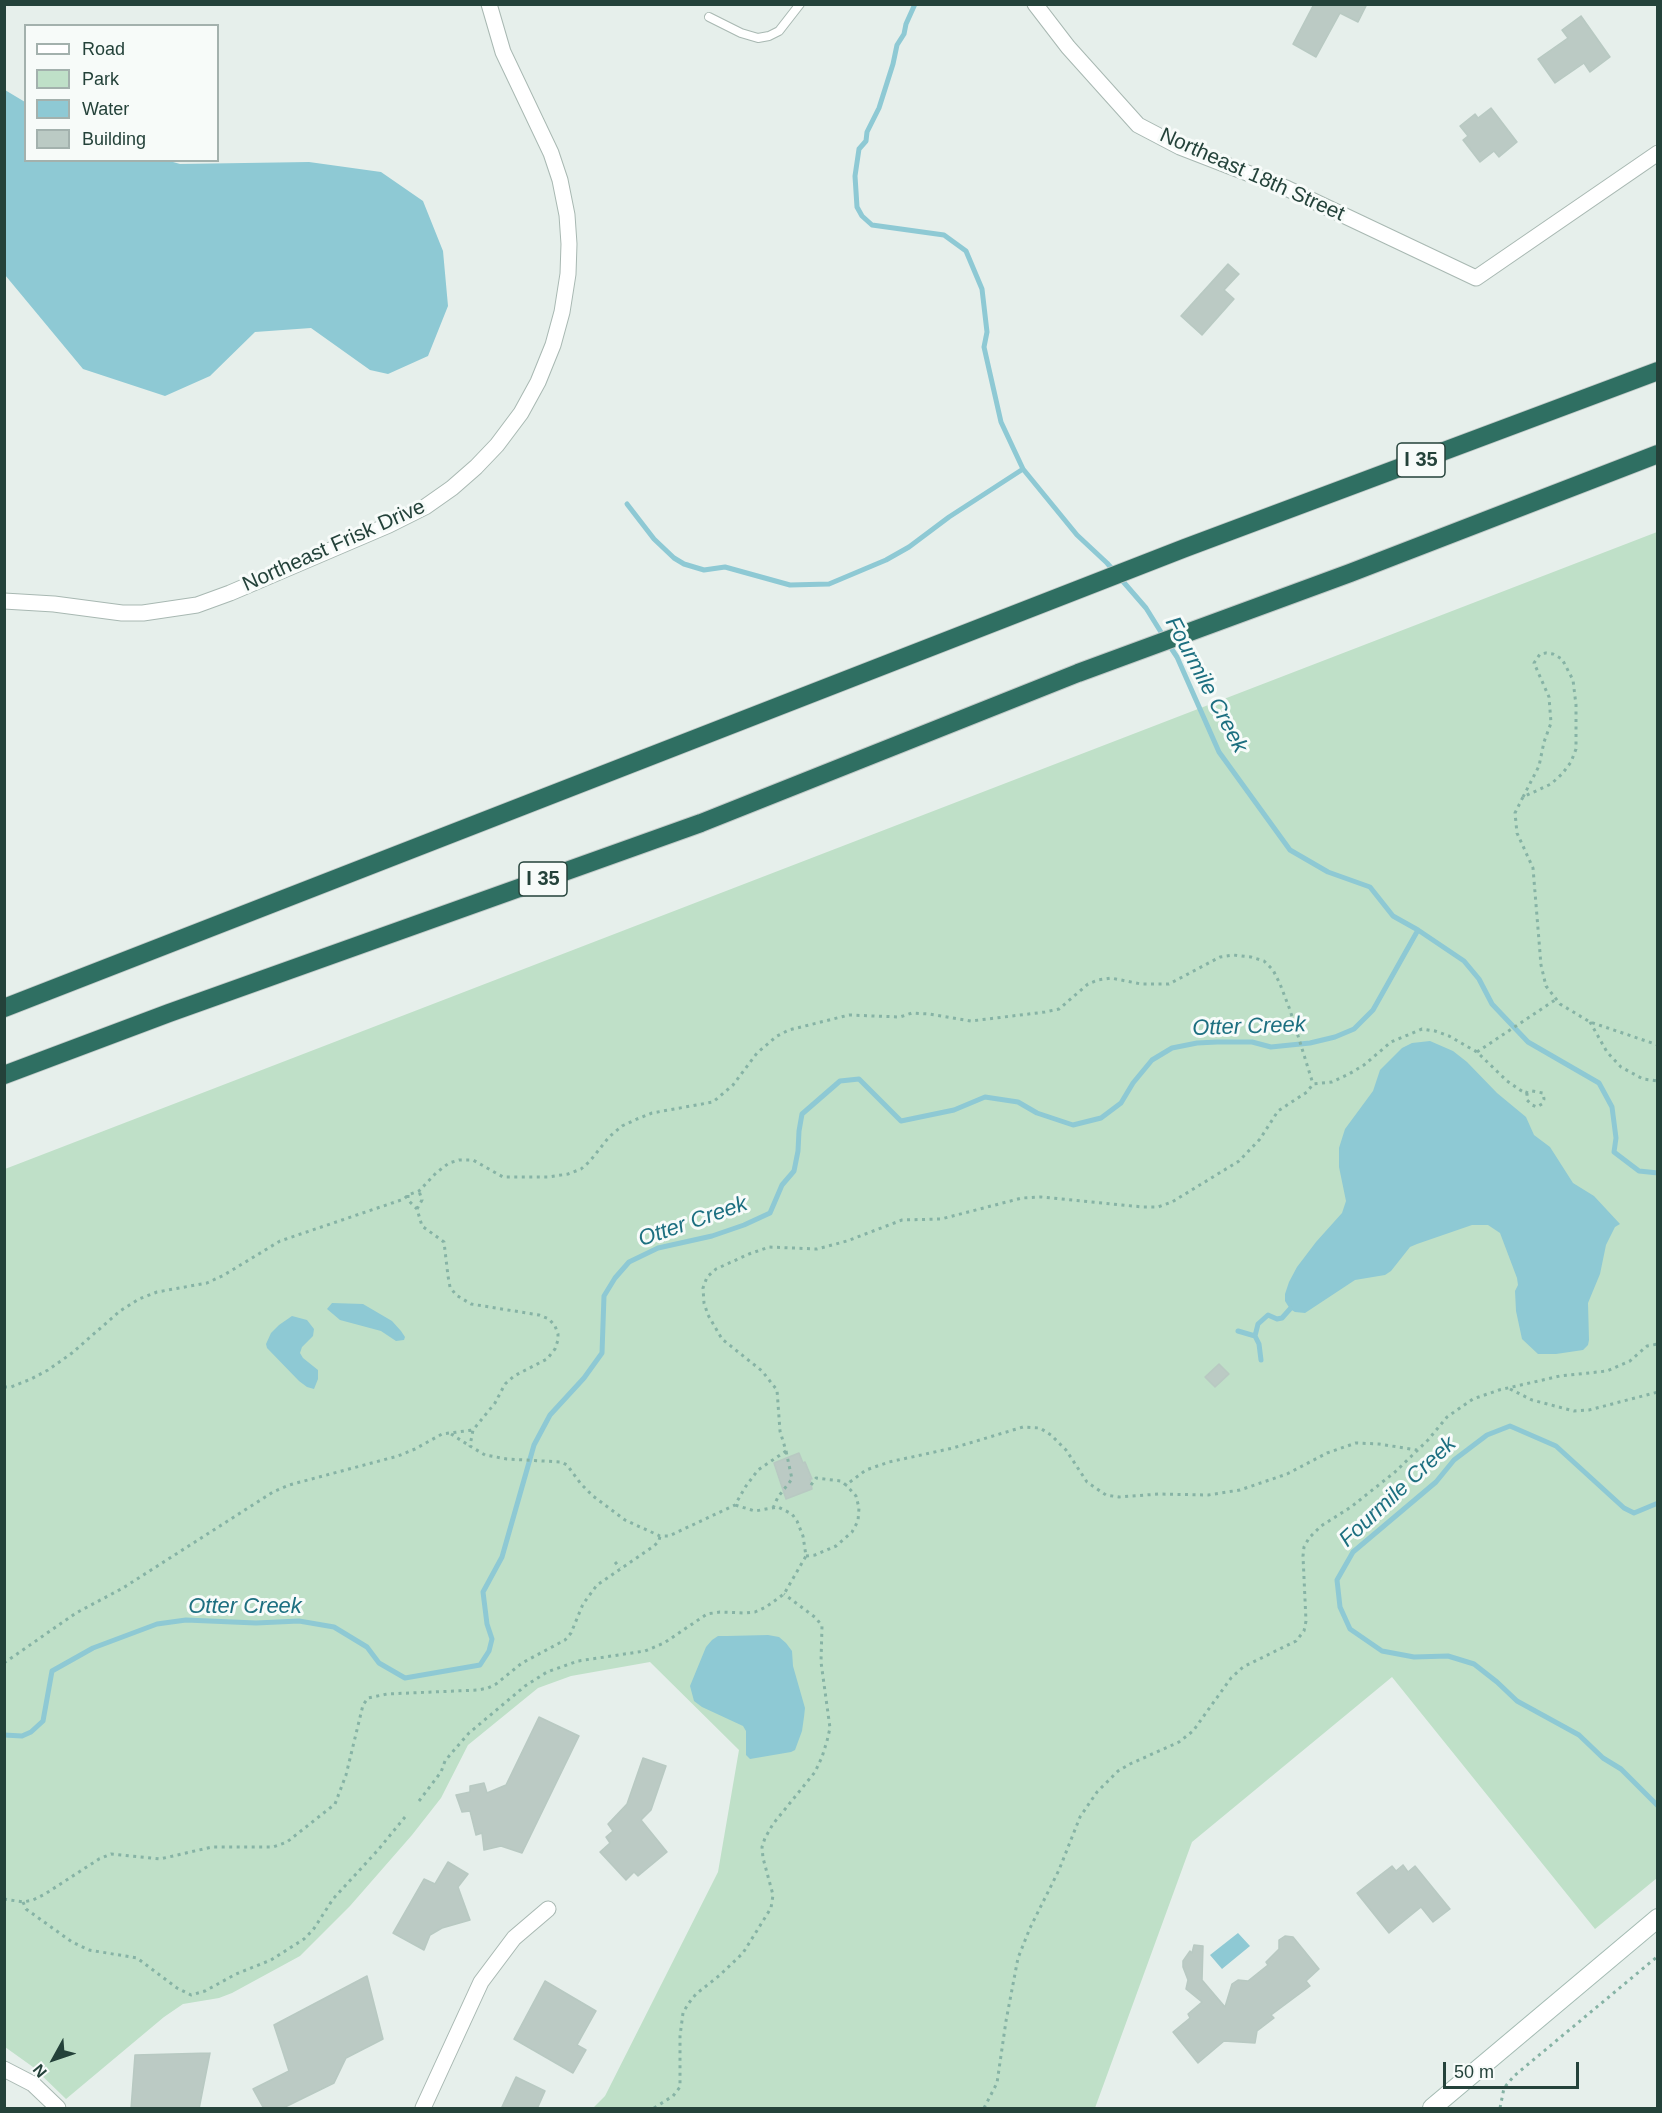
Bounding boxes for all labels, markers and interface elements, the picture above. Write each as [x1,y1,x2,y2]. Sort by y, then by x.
legend [24,24,219,162]
text: Road [82,39,125,59]
text: Park [82,69,119,89]
text: Water [82,99,129,119]
street label: Northeast 18th Street [1156,123,1348,227]
text: Building [82,129,146,149]
road number: I 35 [1397,443,1445,477]
street label: Northeast Frisk Drive [239,494,429,598]
water label: Fourmile Creek [1159,612,1253,758]
road number: I 35 [519,862,567,896]
water label: Otter Creek [1192,1012,1306,1042]
water label: Otter Creek [635,1191,751,1253]
water label: Fourmile Creek [1334,1431,1462,1553]
water label: Otter Creek [188,1594,302,1620]
north arrow [24,2029,84,2089]
scale bar [1446,2050,1582,2088]
text: N [30,2061,50,2081]
text: 50 m [1454,2062,1494,2082]

